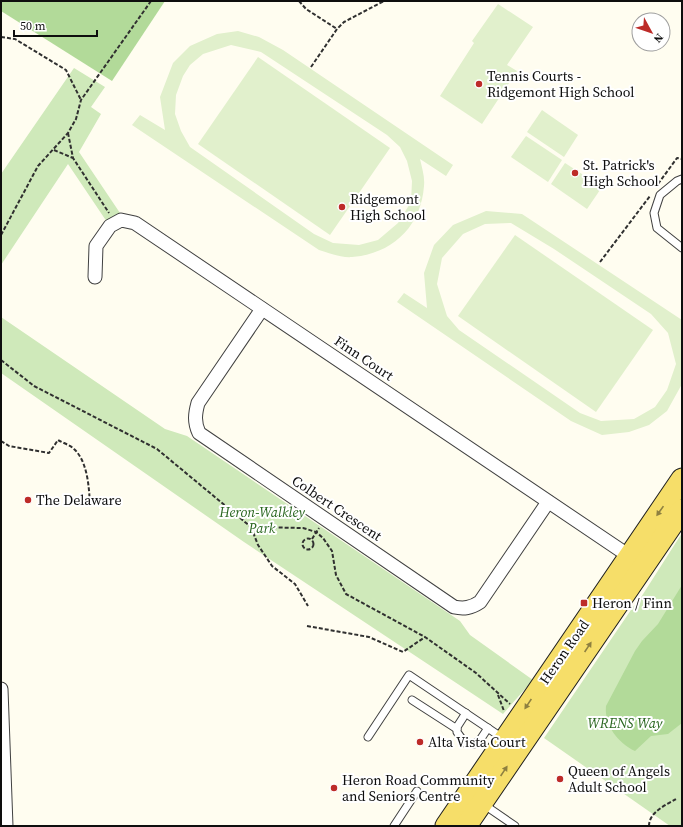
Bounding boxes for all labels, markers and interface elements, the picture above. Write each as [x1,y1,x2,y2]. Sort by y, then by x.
scale bar [14,12,97,38]
north arrow [631,12,671,52]
text: 50 m [20,18,46,34]
text: N [650,30,667,46]
place label: Tennis Courts - Ridgemont High School [487,66,635,102]
marker: Tennis Courts - Ridgemont High School [474,79,484,89]
place label: St. Patrick's High School [583,155,659,191]
marker: St. Patrick's High School [570,168,580,178]
place label: Ridgemont High School [350,189,426,225]
marker: Ridgemont High School [337,202,347,212]
street label: Finn Court [330,331,398,385]
street label: Colbert Crescent [288,470,386,546]
place label: The Delaware [36,490,122,510]
marker: The Delaware [23,495,33,505]
park label: Heron-Walkley Park [218,502,305,538]
one-way arrow [656,506,664,517]
place label: Heron / Finn [592,593,673,613]
marker: Heron / Finn [579,598,589,608]
street label: Heron Road [534,616,594,688]
one-way arrow [584,641,591,653]
one-way arrow [524,698,532,709]
park label: WRENS Way [588,713,663,733]
place label: Alta Vista Court [428,732,526,752]
marker: Alta Vista Court [415,737,425,747]
place label: Queen of Angels Adult School [568,761,670,797]
one-way arrow [500,765,508,776]
place label: Heron Road Community and Seniors Centre [342,770,495,806]
marker: Queen of Angels Adult School [555,774,565,784]
marker: Heron Road Community and Seniors Centre [329,783,339,793]

